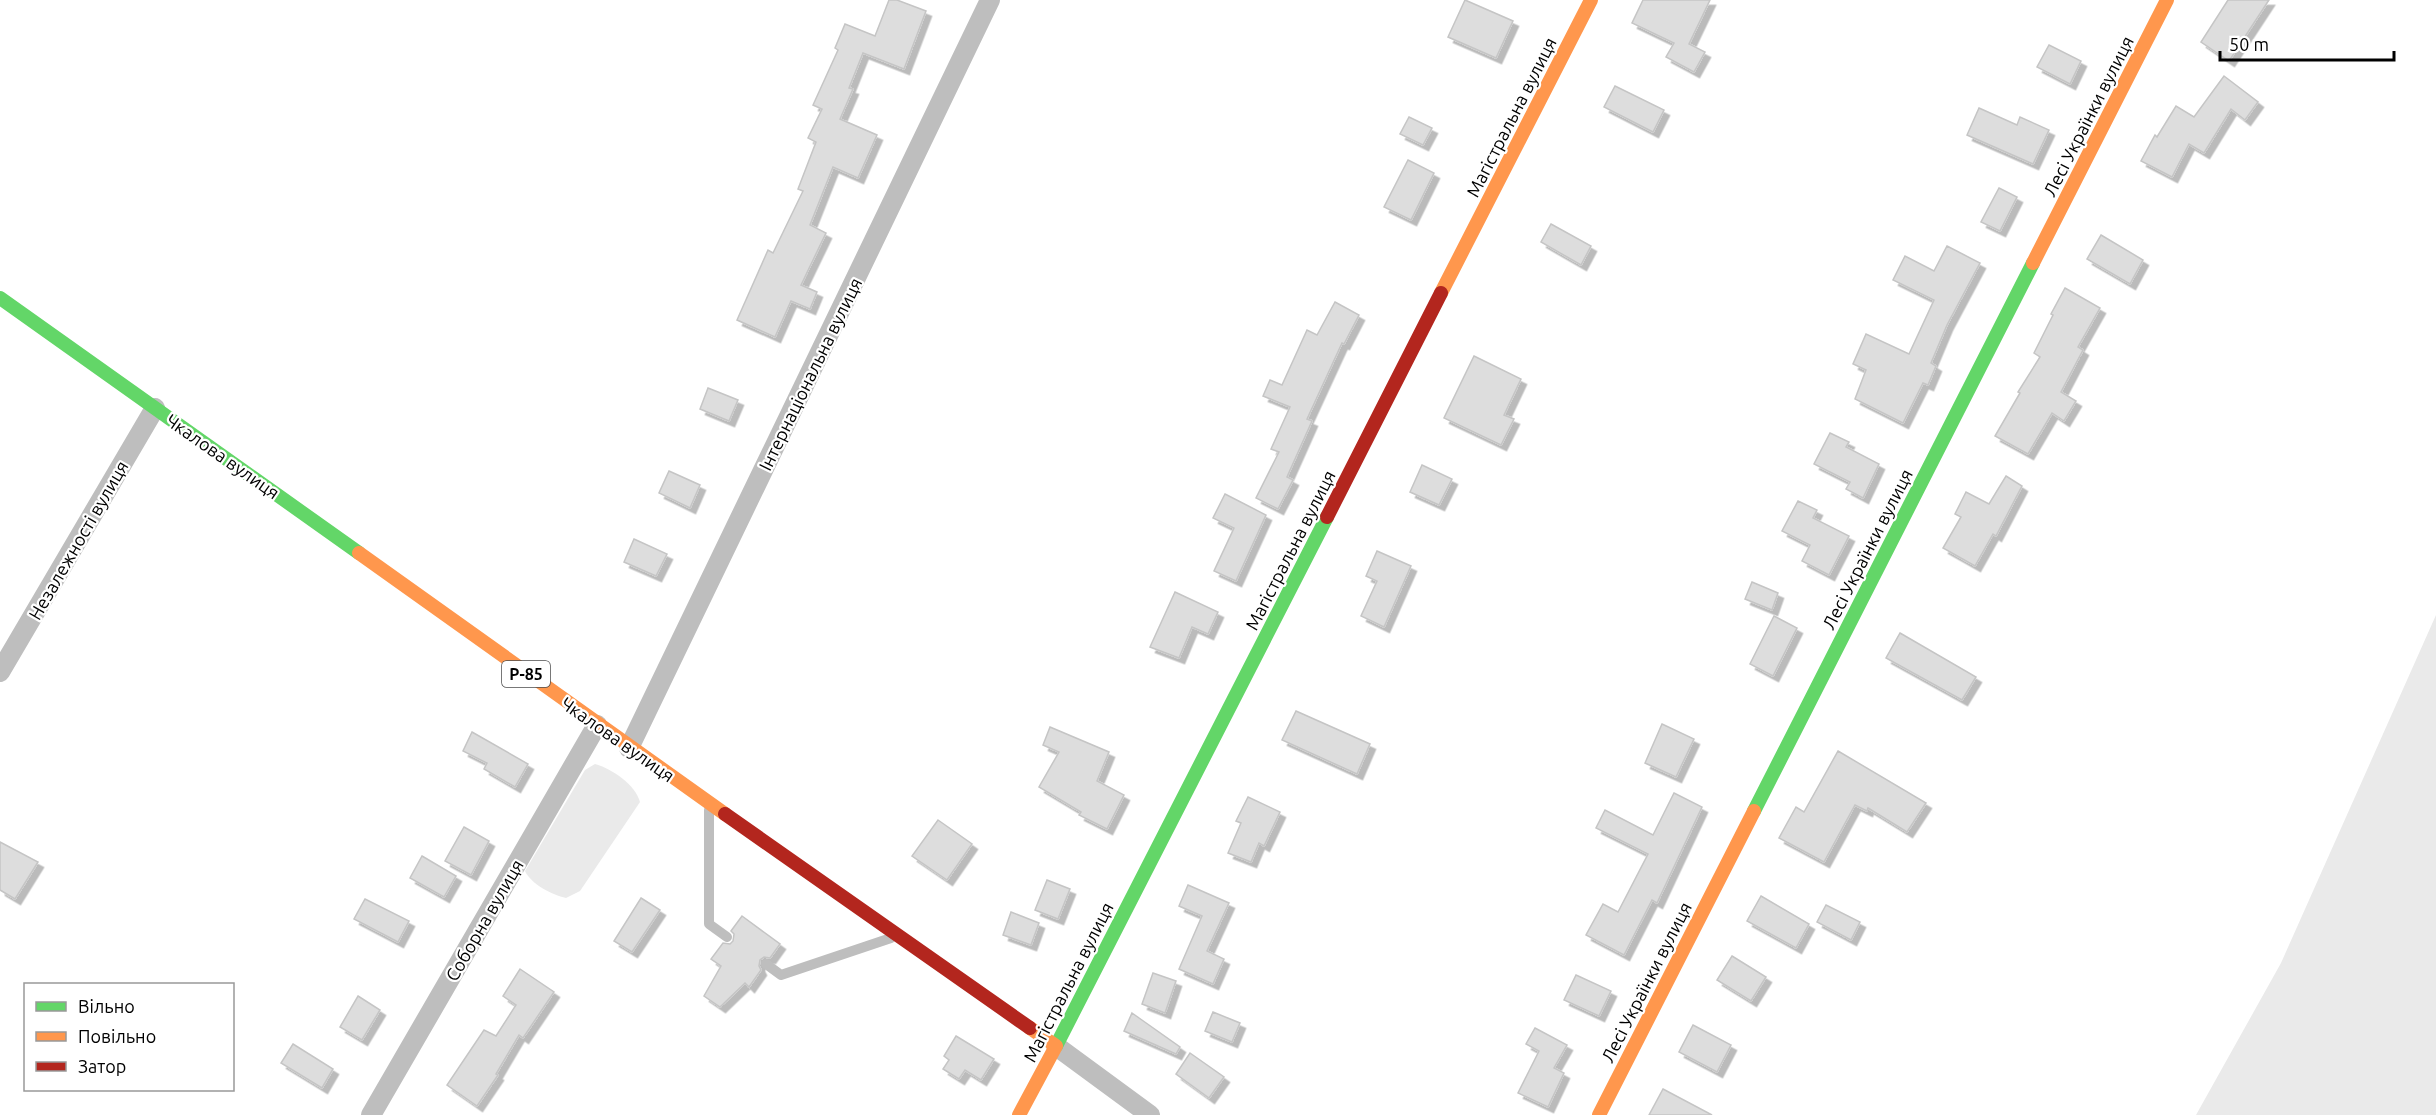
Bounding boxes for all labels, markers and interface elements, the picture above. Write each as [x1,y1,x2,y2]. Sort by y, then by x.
scale bar [2220,24,2394,62]
street label: Лесі Українки вулиця [2039,33,2137,199]
street label: Магістральна вулиця [1462,34,1560,200]
text: 50 m [2229,34,2269,54]
street label: Інтернаціональна вулиця [755,274,865,474]
street label: Чкалова вулиця [163,409,283,503]
street label: Незалежності вулиця [24,457,132,623]
street label: Лесі Українки вулиця [1818,466,1916,632]
street label: Магістральна вулиця [1241,467,1339,633]
road number: Р-85 [502,661,550,687]
street label: Чкалова вулиця [558,692,678,786]
street label: Соборна вулиця [441,856,527,984]
street label: Магістральна вулиця [1019,899,1117,1065]
street label: Лесі Українки вулиця [1597,899,1695,1065]
legend [24,983,234,1091]
text: Вільно [78,996,135,1016]
text: Повільно [78,1026,156,1046]
text: Затор [78,1056,126,1076]

